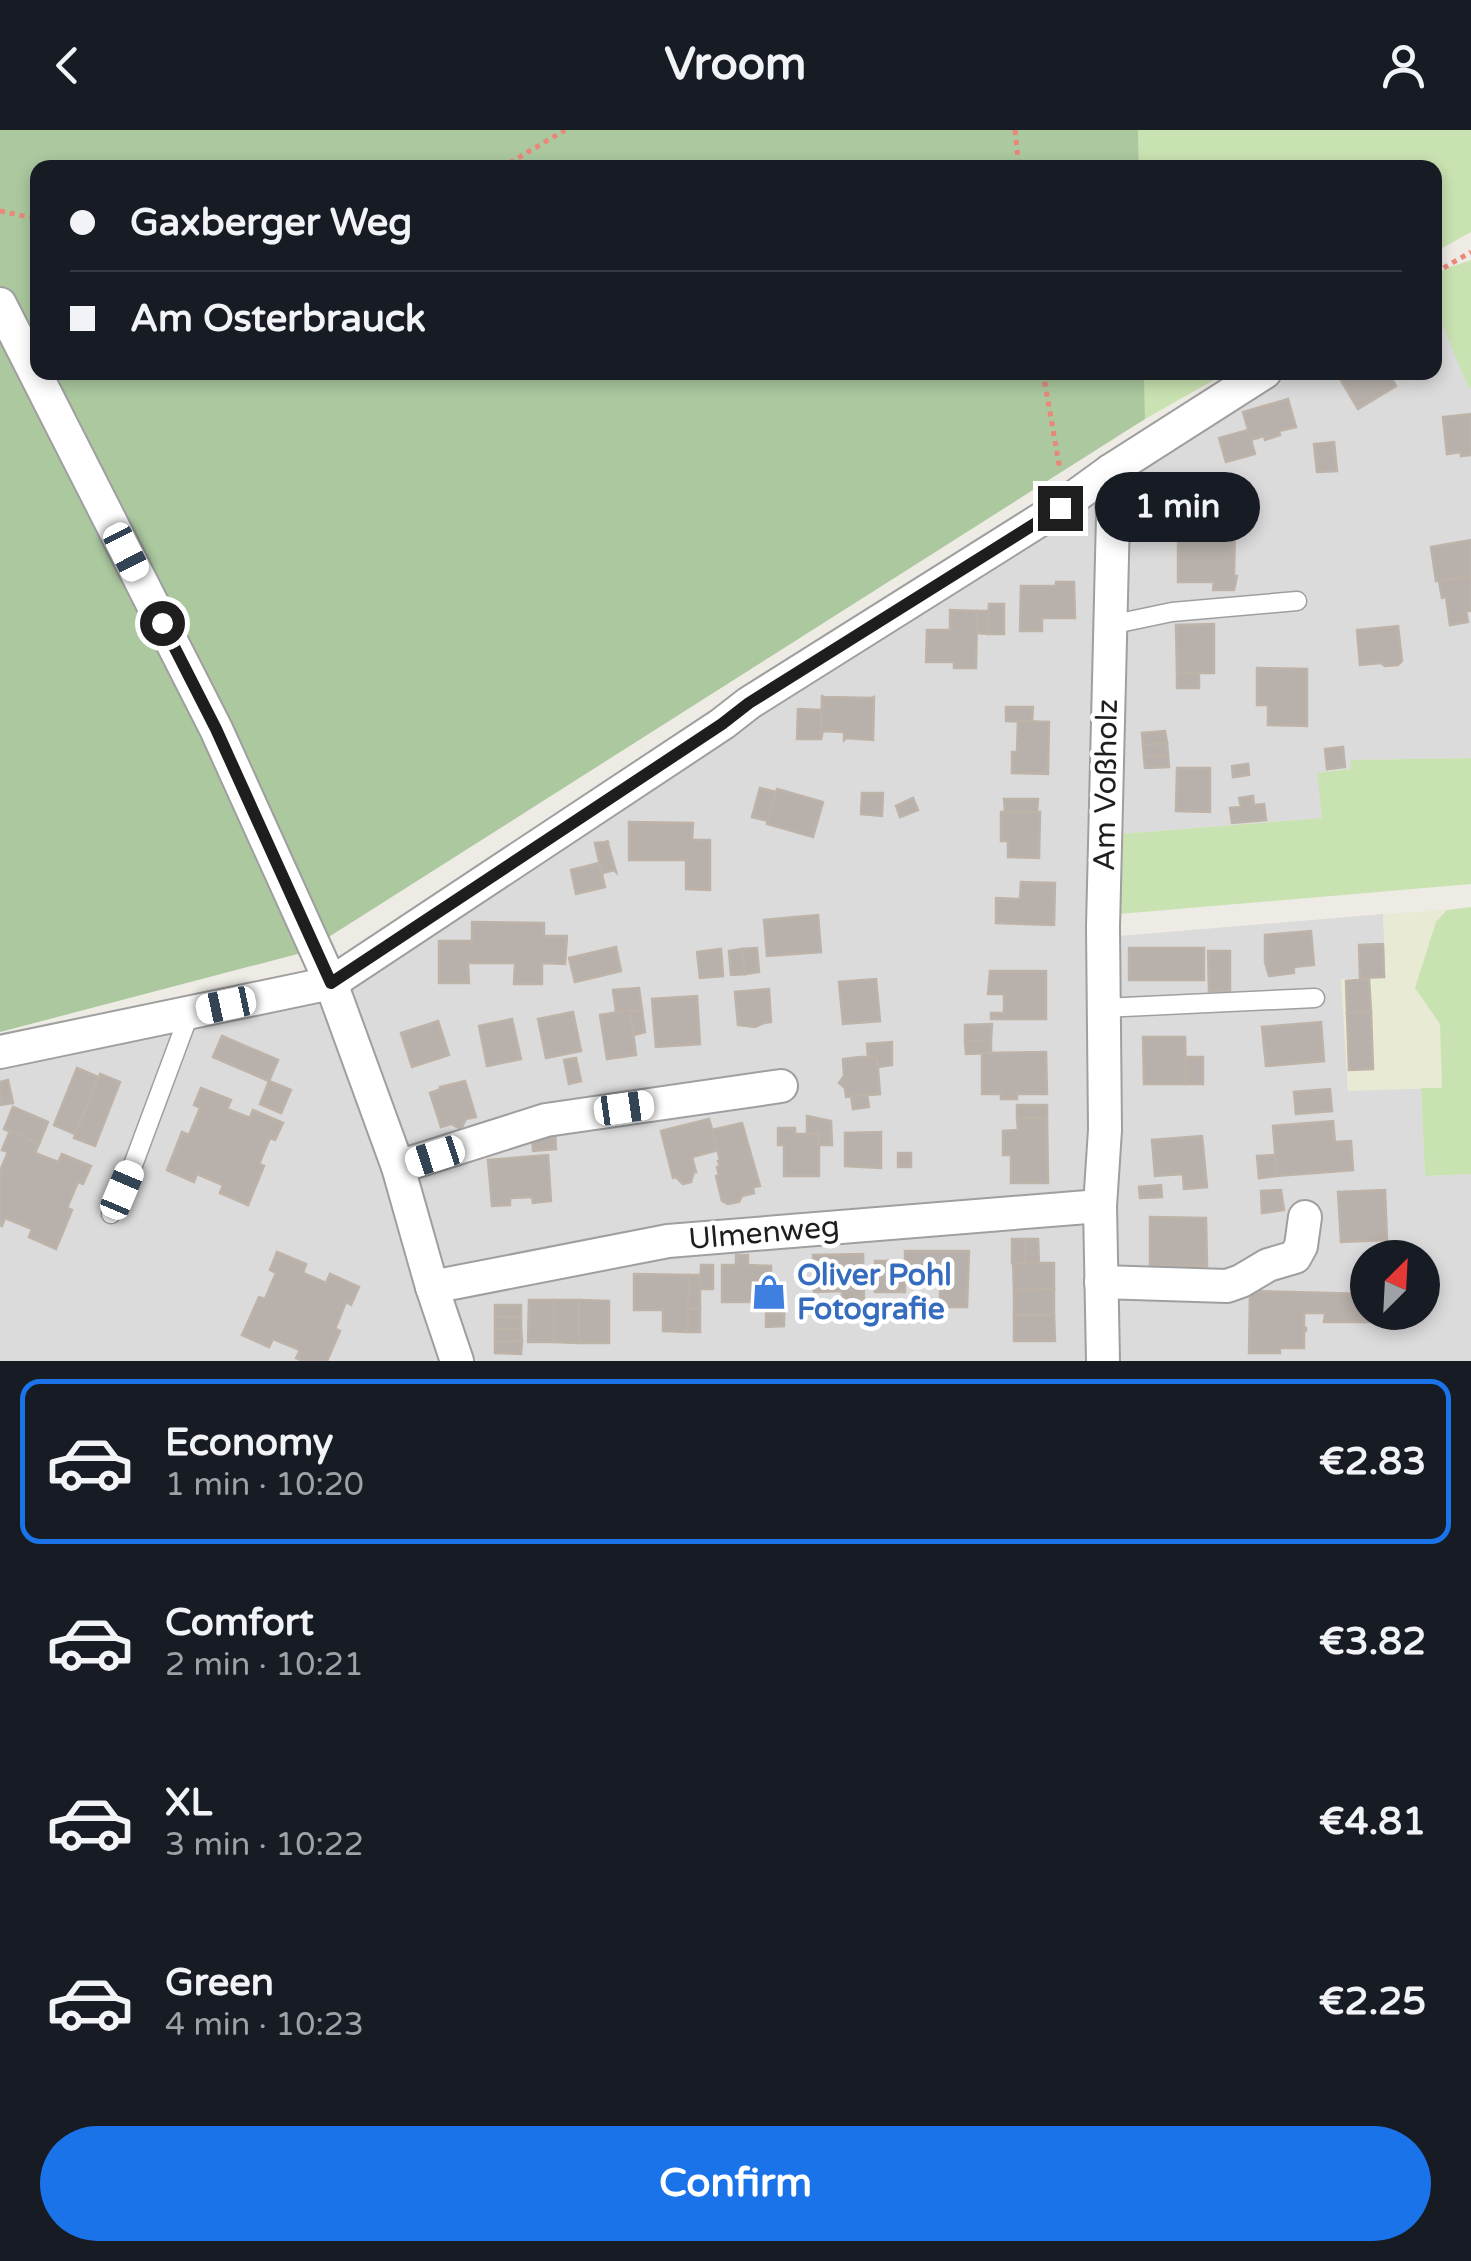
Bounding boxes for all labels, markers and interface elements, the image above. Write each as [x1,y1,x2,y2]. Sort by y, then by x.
icon: back [40,38,95,93]
text: Vroom [665,38,806,92]
icon: person [1376,38,1431,93]
text: Gaxberger Weg [130,200,412,246]
text: Am Osterbrauck [130,296,426,342]
callout: 1 min [1095,473,1260,543]
route end [1038,486,1083,531]
text: 1 min [1135,488,1220,526]
car [99,518,153,586]
route start [140,601,185,646]
street label: Am Voßholz [1086,699,1126,871]
car [194,984,258,1026]
car [592,1089,656,1127]
car [402,1132,468,1180]
car [96,1157,148,1223]
street label: Ulmenweg [687,1208,841,1258]
north arrow [1350,1240,1440,1330]
map controls [1350,1240,1440,1330]
place label: Oliver Pohl Fotografie [797,1257,952,1328]
shop icon: Oliver Pohl Fotografie [750,1273,788,1311]
icon: car [45,1417,135,1507]
text: Economy [165,1420,333,1466]
text: €2.83 [1319,1439,1426,1485]
text: 1 min · 10:20 [165,1466,364,1504]
icon: car [45,1597,135,1687]
text: Comfort [165,1600,314,1646]
text: €3.82 [1319,1619,1426,1665]
text: 2 min · 10:21 [165,1646,364,1684]
icon: car [45,1777,135,1867]
text: XL [165,1780,212,1826]
text: €4.81 [1319,1799,1426,1845]
text: 3 min · 10:22 [165,1826,364,1864]
icon: car [45,1957,135,2047]
text: Green [165,1960,274,2006]
text: €2.25 [1319,1979,1426,2025]
text: 4 min · 10:23 [165,2006,364,2044]
button: Confirm [40,2126,1431,2241]

